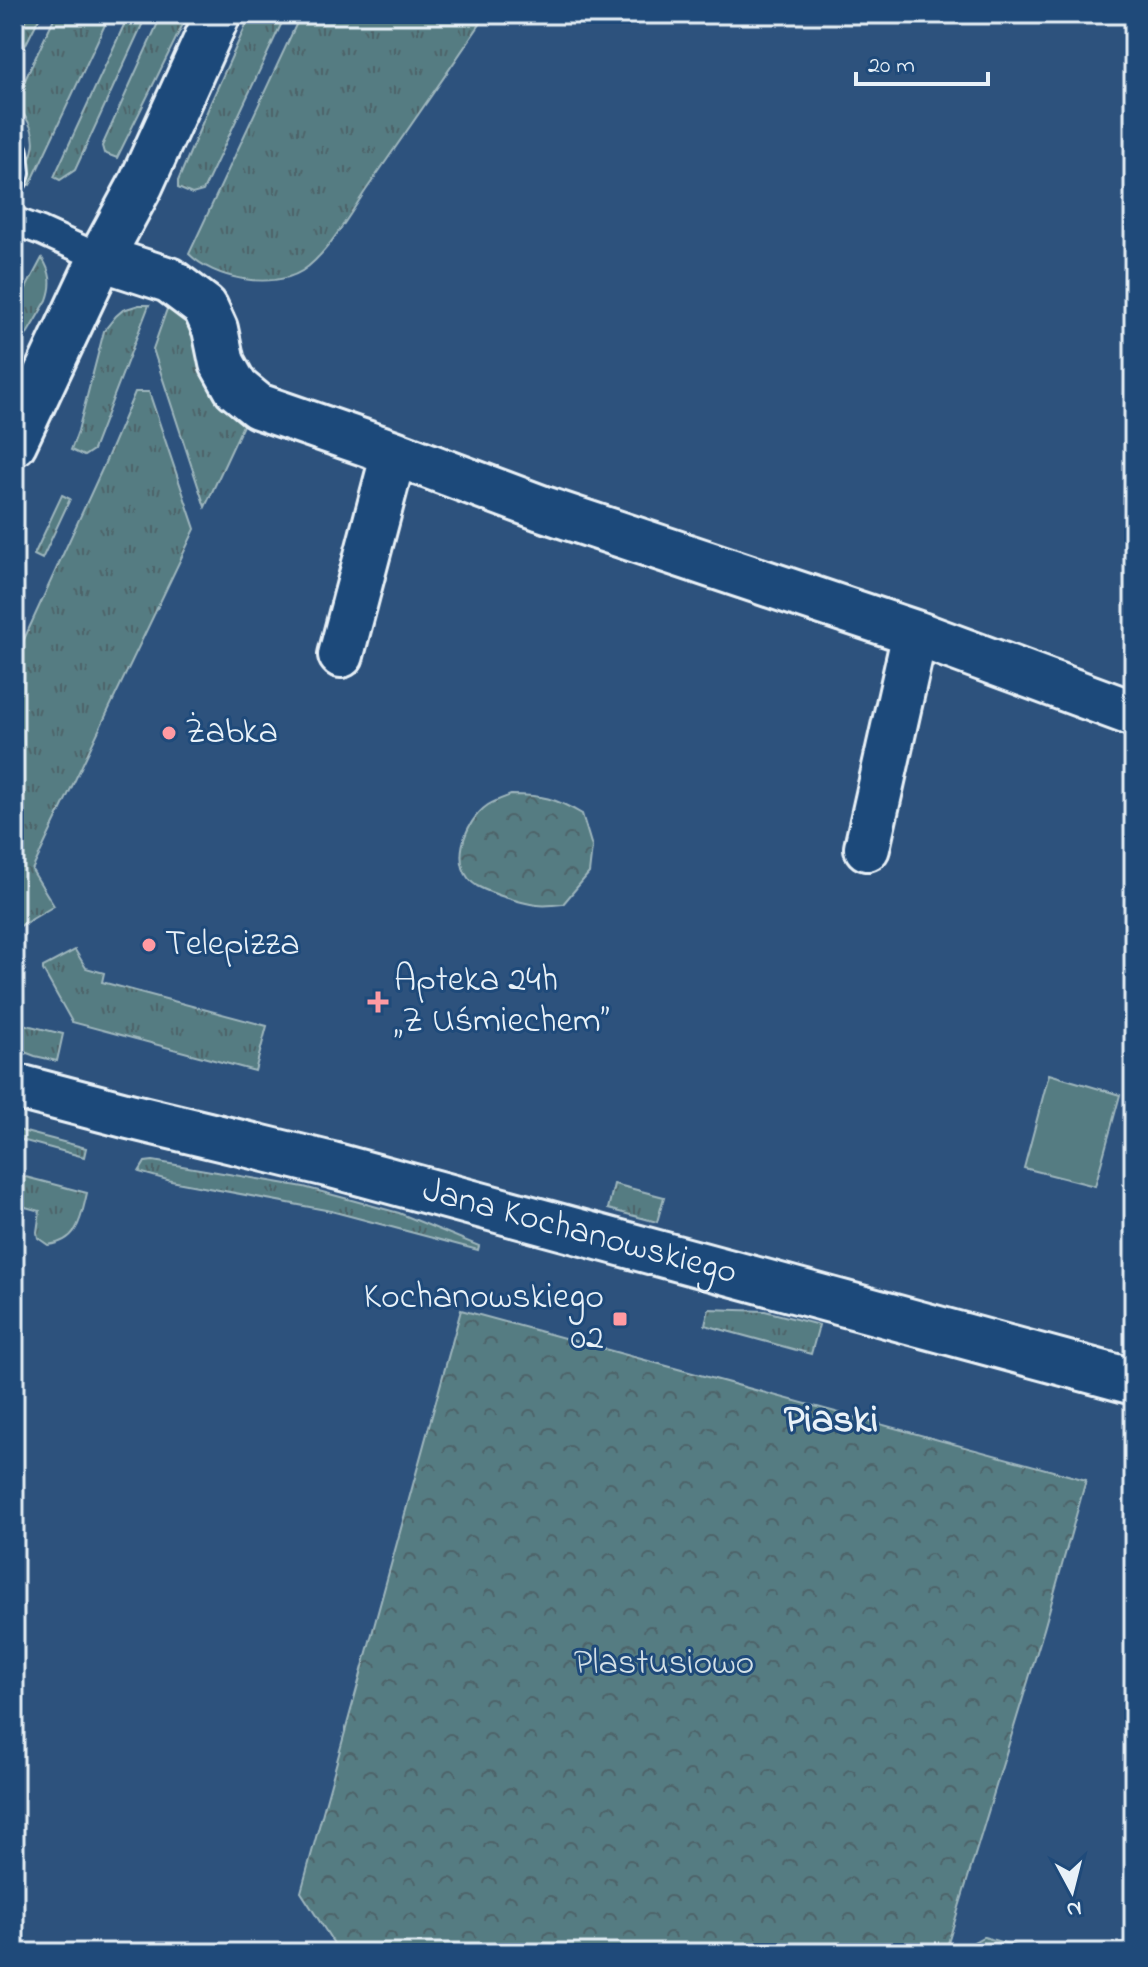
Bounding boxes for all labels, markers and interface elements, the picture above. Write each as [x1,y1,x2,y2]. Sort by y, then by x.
scale bar [856,36,988,86]
text: 20 m [868,49,915,84]
place label: Żabka [185,707,278,760]
marker: Żabka [160,724,178,742]
place label: Telepizza [165,919,300,972]
marker: Telepizza [140,936,158,954]
place label: Apteka 24h „Z Uśmiechem” [394,955,610,1049]
marker: Apteka 24h „Z Uśmiechem” [369,993,387,1011]
street label: Jana Kochanowskiego [417,1164,743,1300]
place label: Kochanowskiego 02 [364,1272,604,1366]
marker: Kochanowskiego 02 [611,1310,629,1328]
district label: Piaski [784,1392,878,1451]
park label: Plastusiowo [574,1638,754,1691]
north arrow [1032,1851,1112,1931]
text: N [1065,1891,1083,1925]

